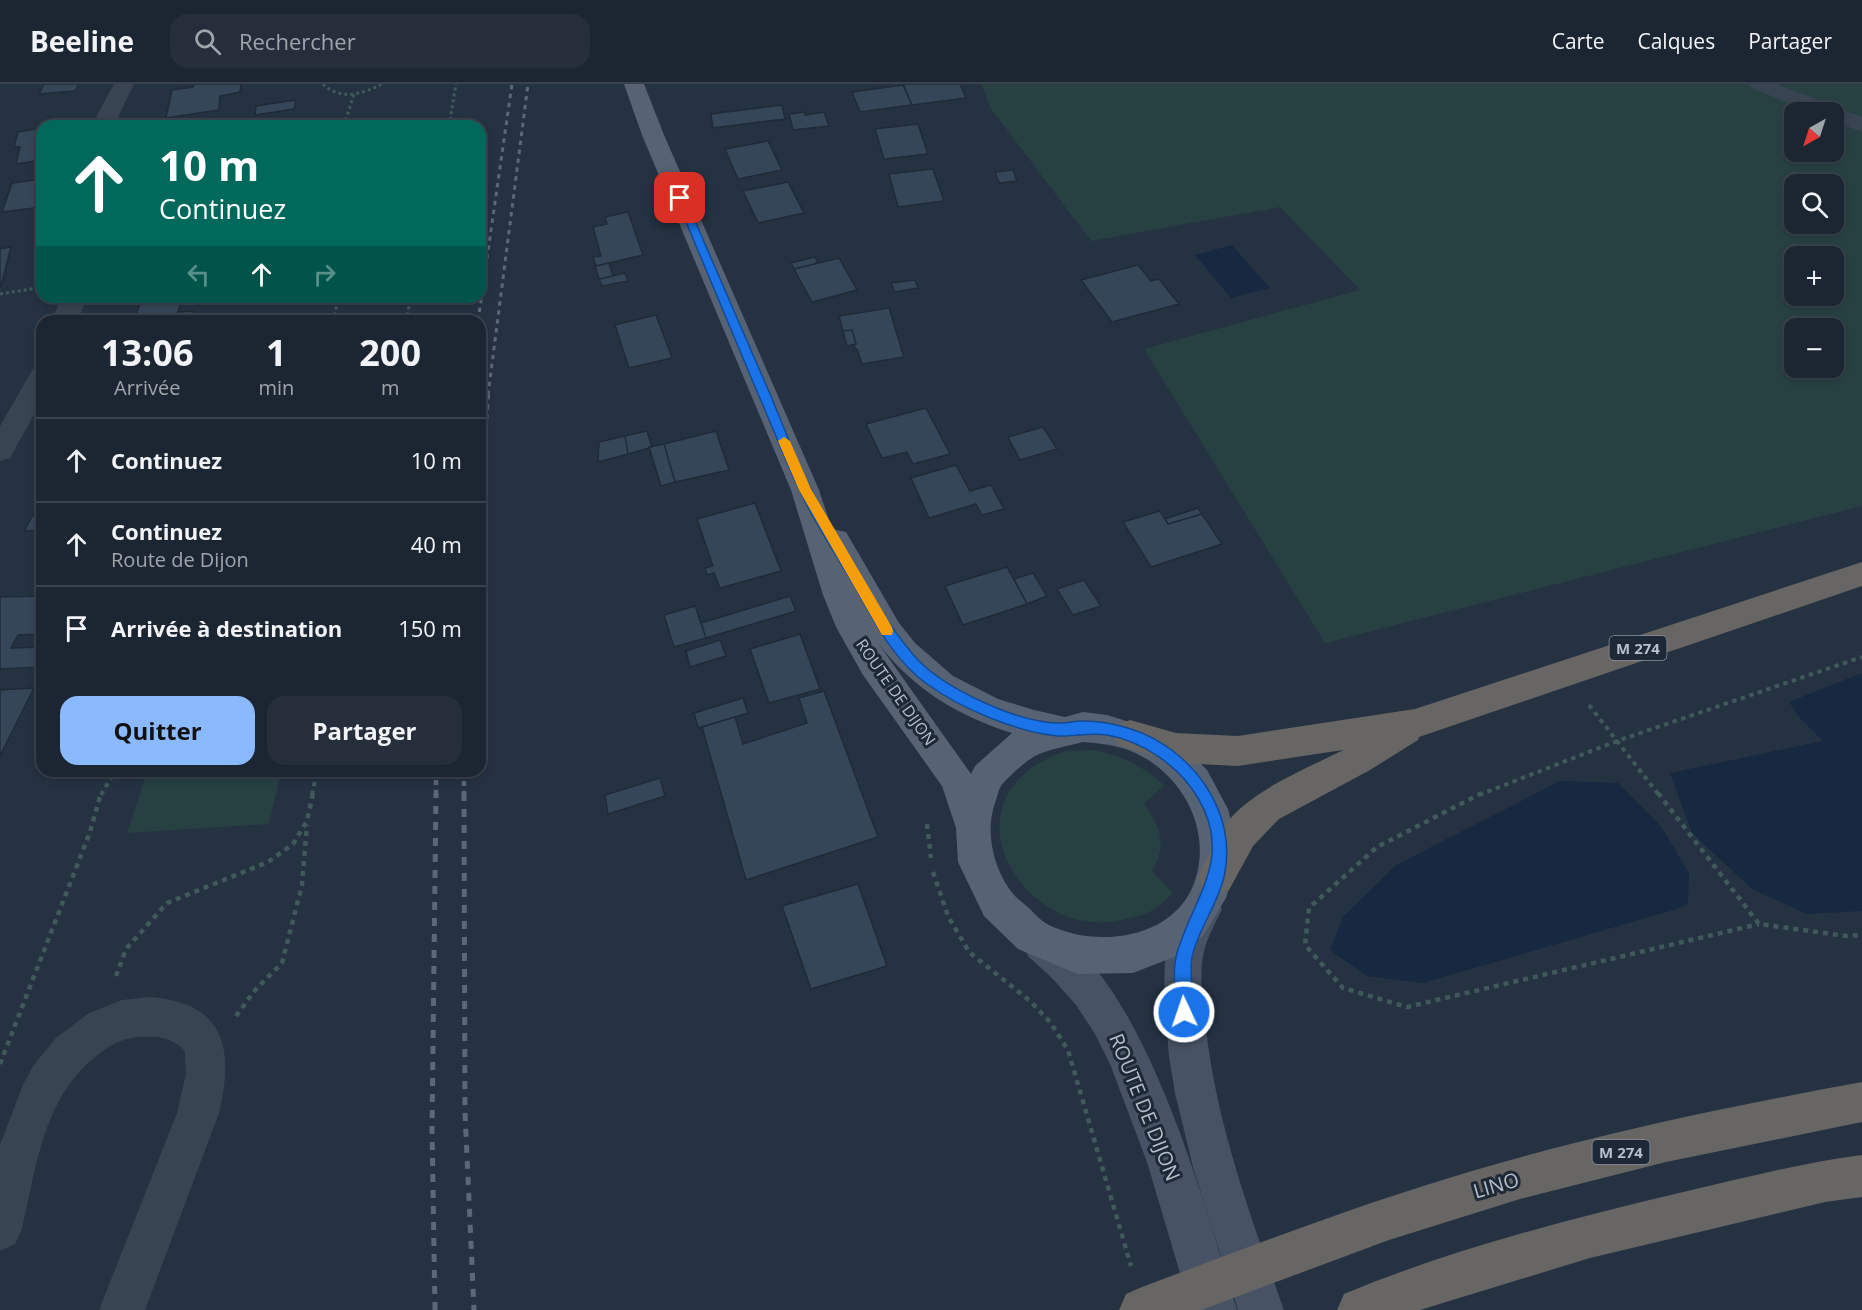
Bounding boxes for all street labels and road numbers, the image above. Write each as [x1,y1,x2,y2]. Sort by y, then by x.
street label: ROUTE DE DIJON [851,634,941,750]
road number: M 274 [1610,636,1666,660]
street label: ROUTE DE DIJON [1103,1029,1187,1185]
road number: M 274 [1592,1140,1650,1164]
street label: LINO [1470,1166,1522,1204]

